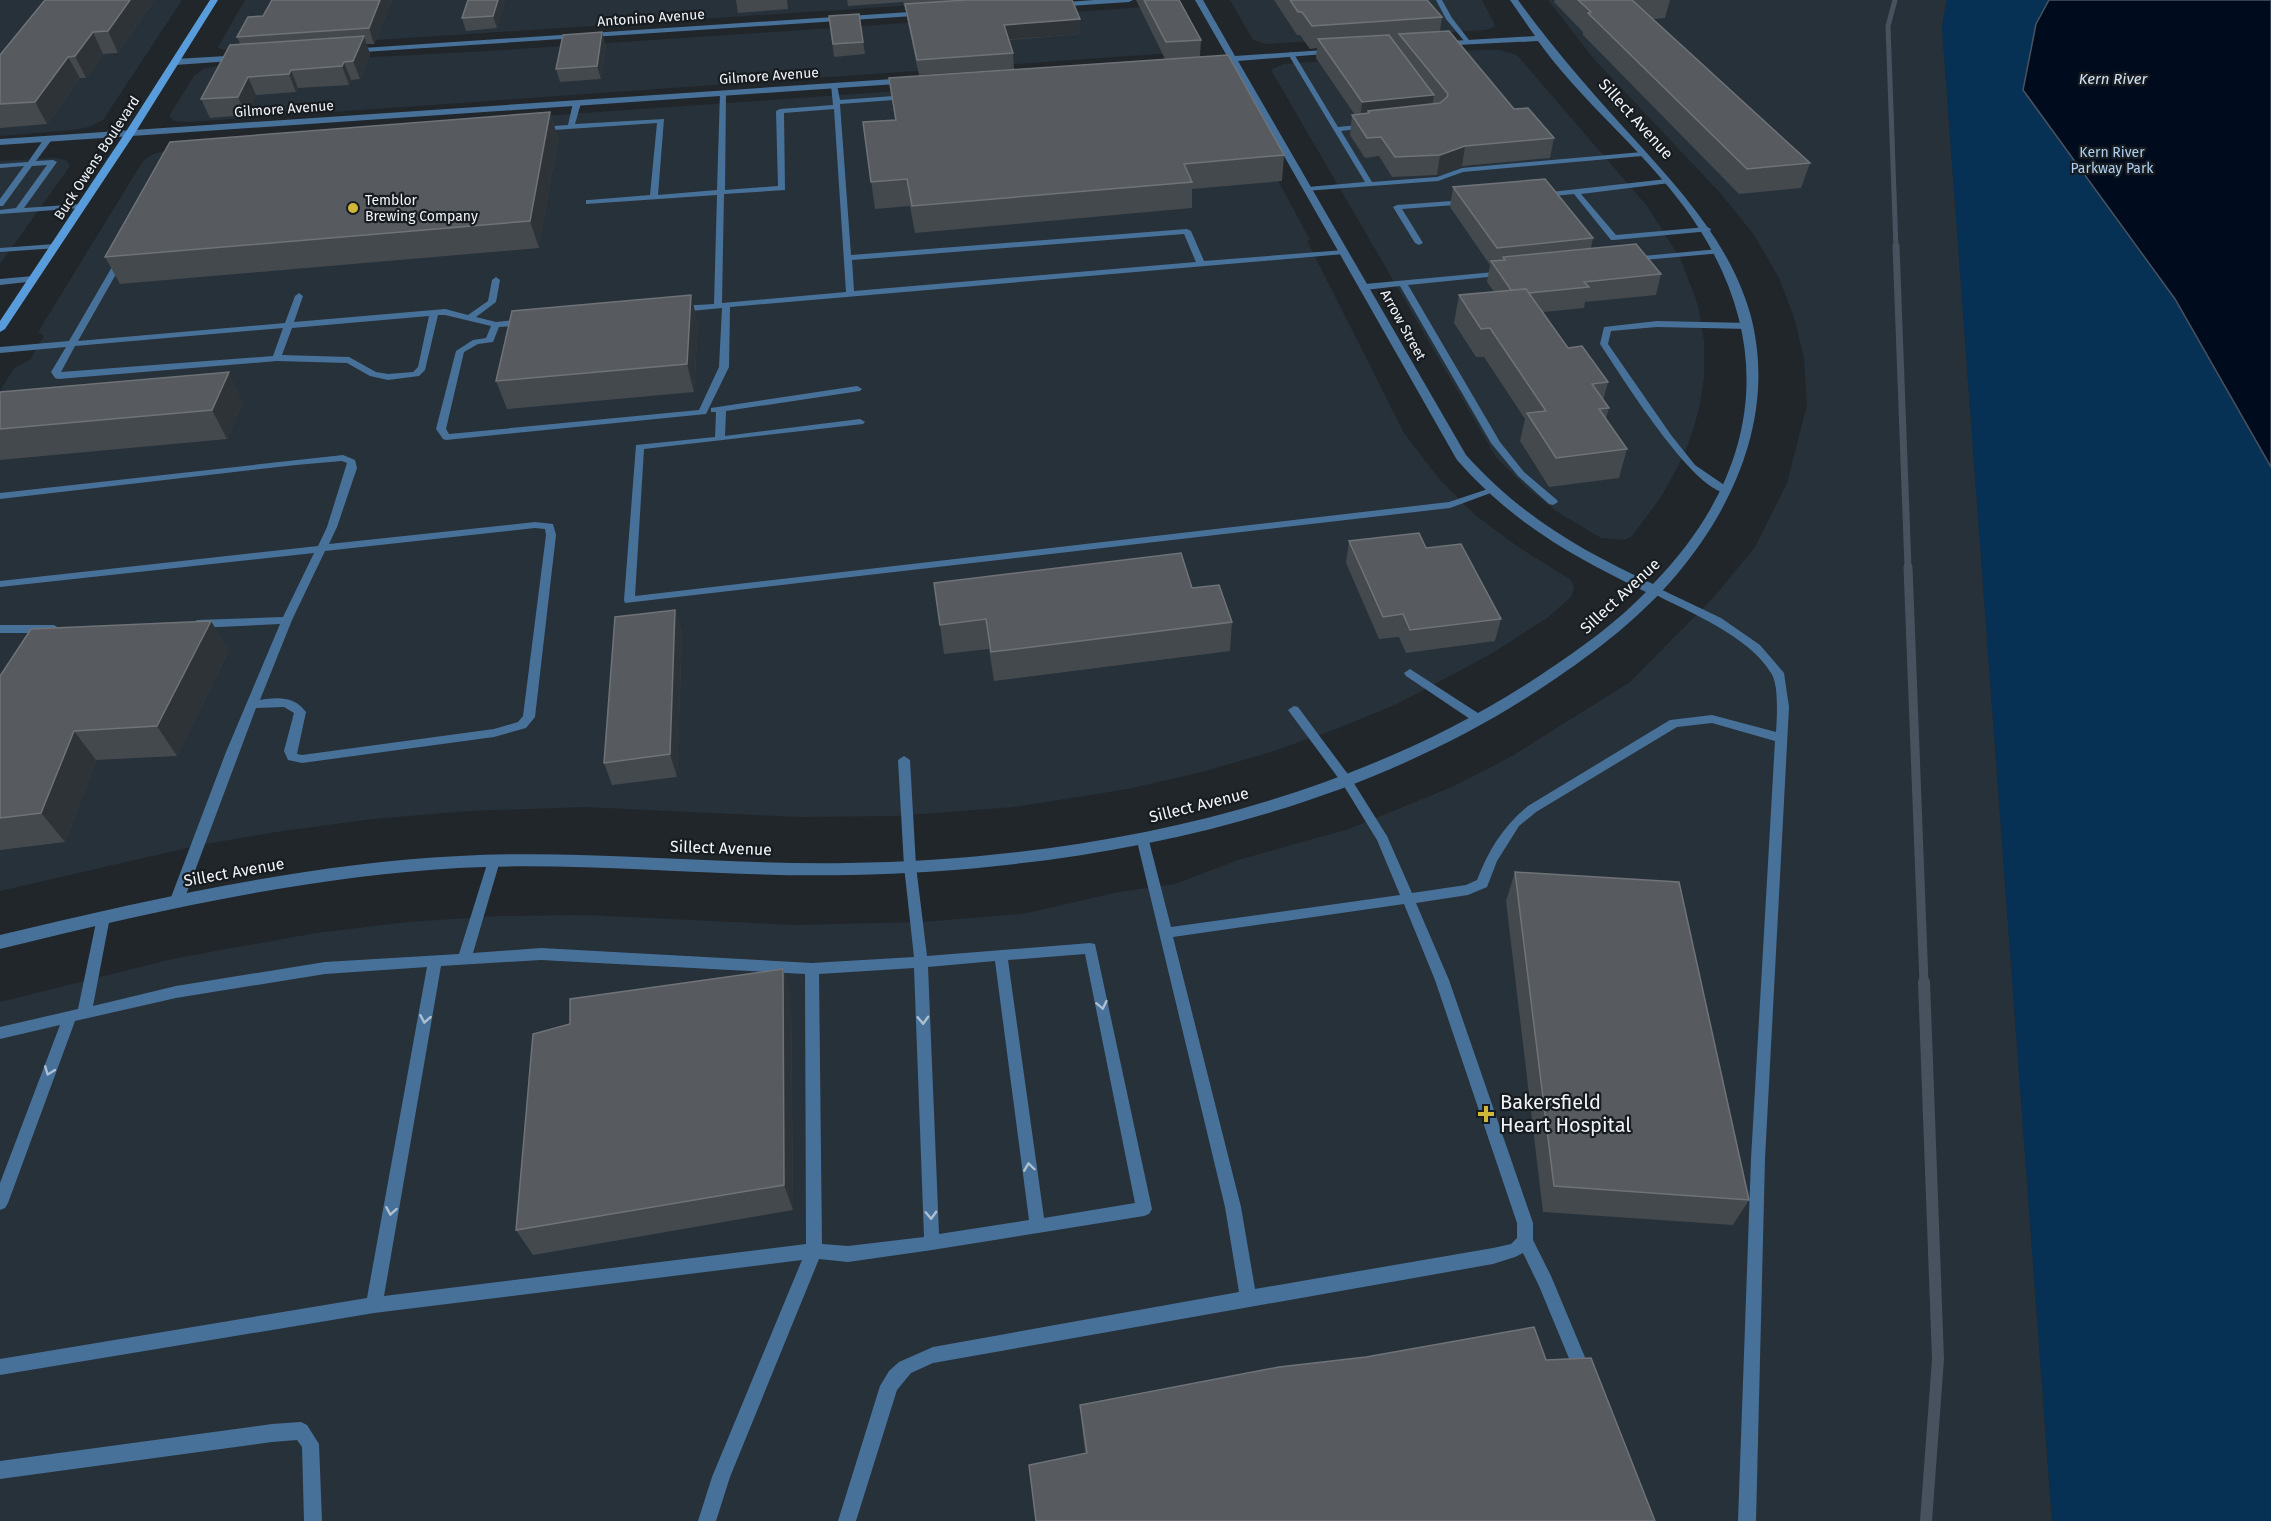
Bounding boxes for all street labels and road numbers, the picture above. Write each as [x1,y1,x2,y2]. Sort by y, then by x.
street label: Antonino Avenue [597,6,705,30]
street label: Gilmore Avenue [719,64,819,88]
street label: Sillect Avenue [1595,75,1677,163]
street label: Buck Owens Boulevard [51,93,143,223]
street label: Gilmore Avenue [234,97,334,121]
street label: Arrow Street [1377,287,1430,364]
street label: Sillect Avenue [1576,554,1664,638]
street label: Sillect Avenue [1147,783,1251,827]
street label: Sillect Avenue [670,837,772,859]
street label: Sillect Avenue [182,854,286,890]

